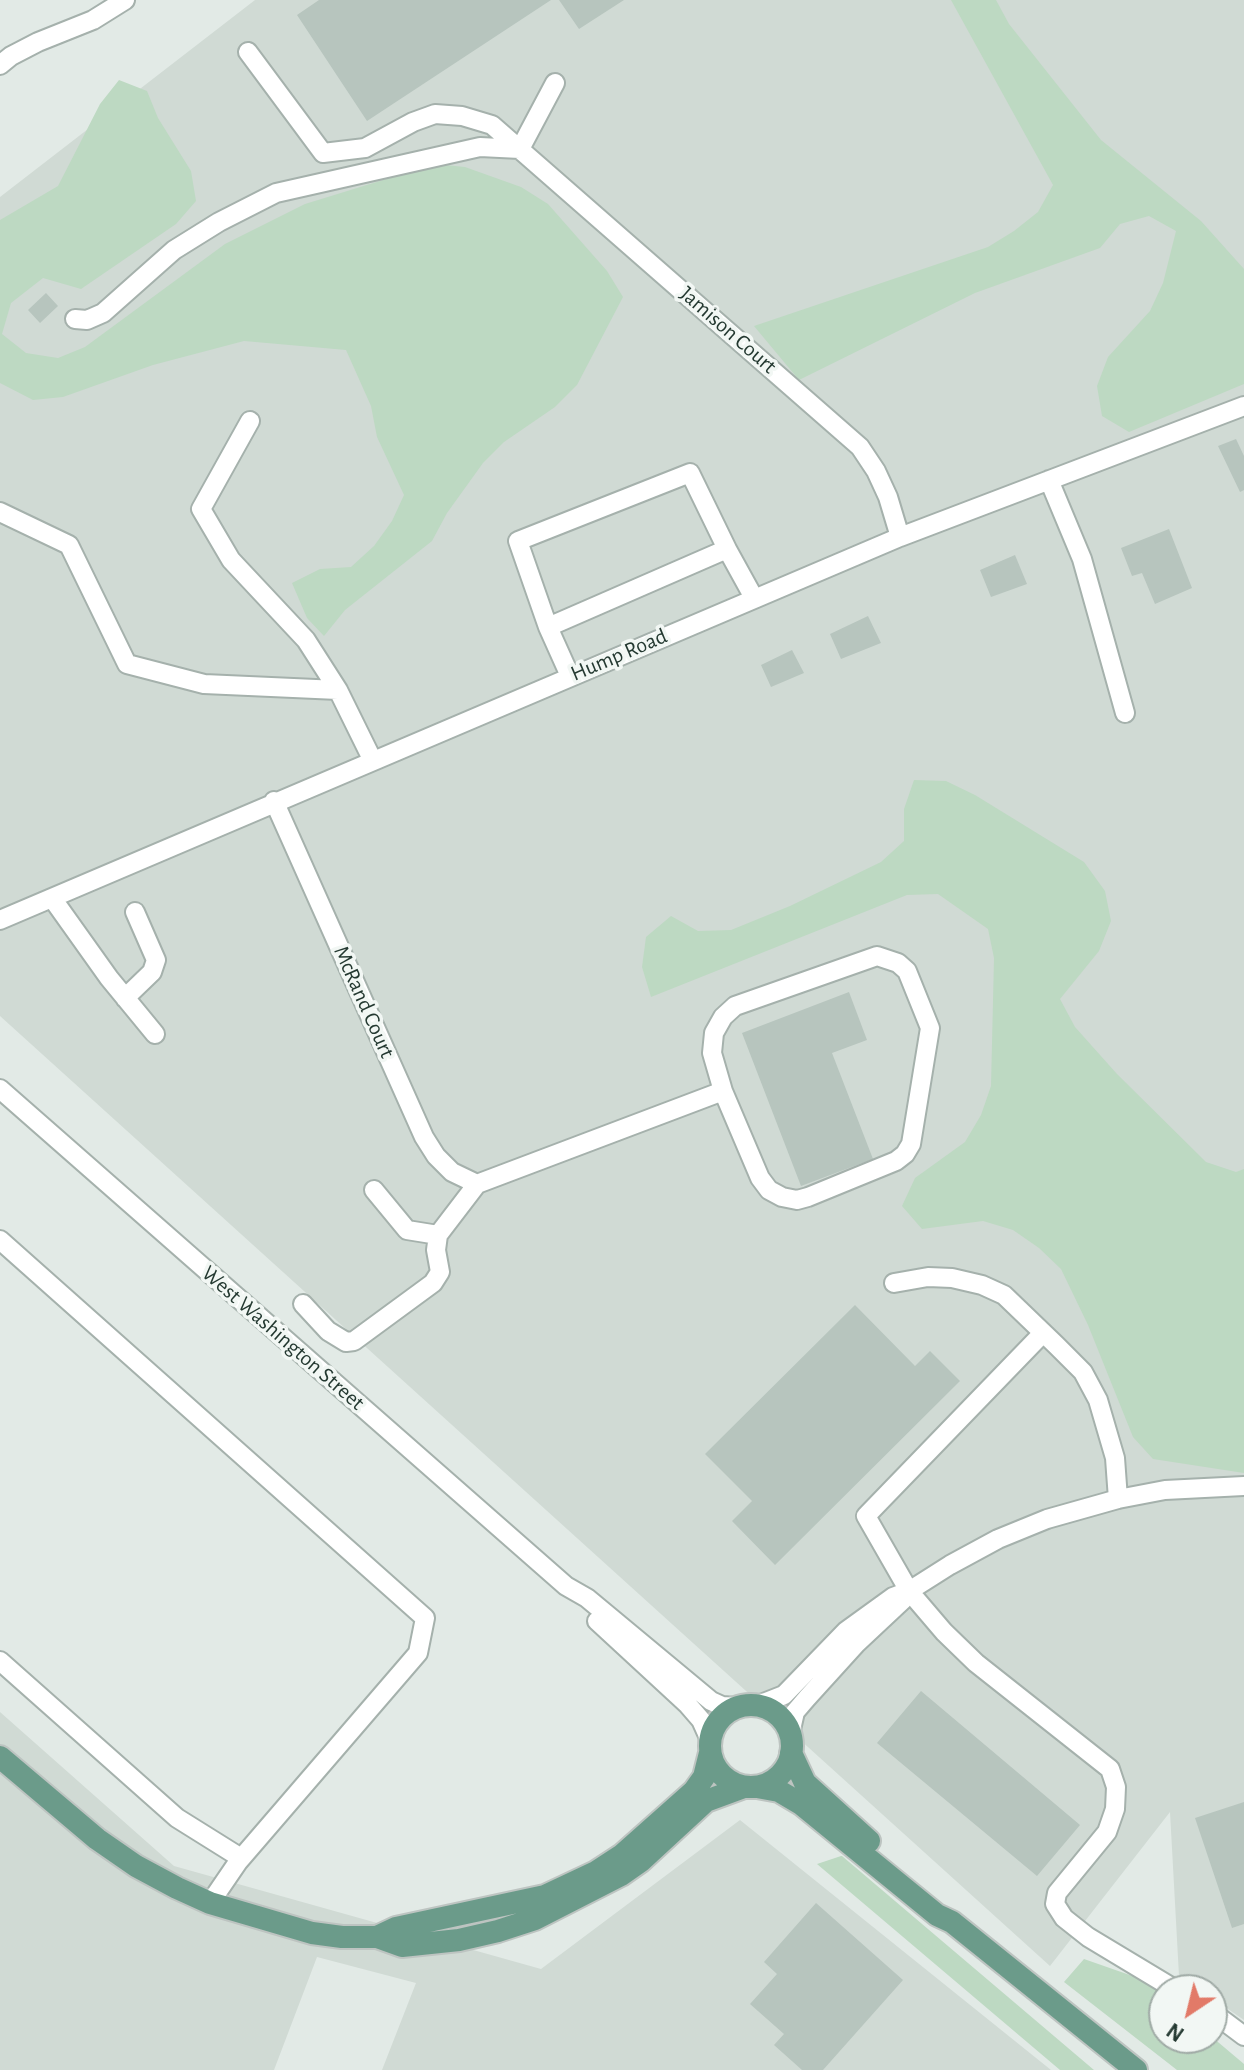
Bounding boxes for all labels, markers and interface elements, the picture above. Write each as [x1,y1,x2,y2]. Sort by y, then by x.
street label: Jamison Court [674,281,782,379]
street label: Hump Road [567,623,671,687]
street label: McRand Court [328,942,400,1062]
street label: West Washington Street [196,1260,370,1416]
north arrow [1148,1974,1228,2054]
text: N [1163,2019,1188,2045]

